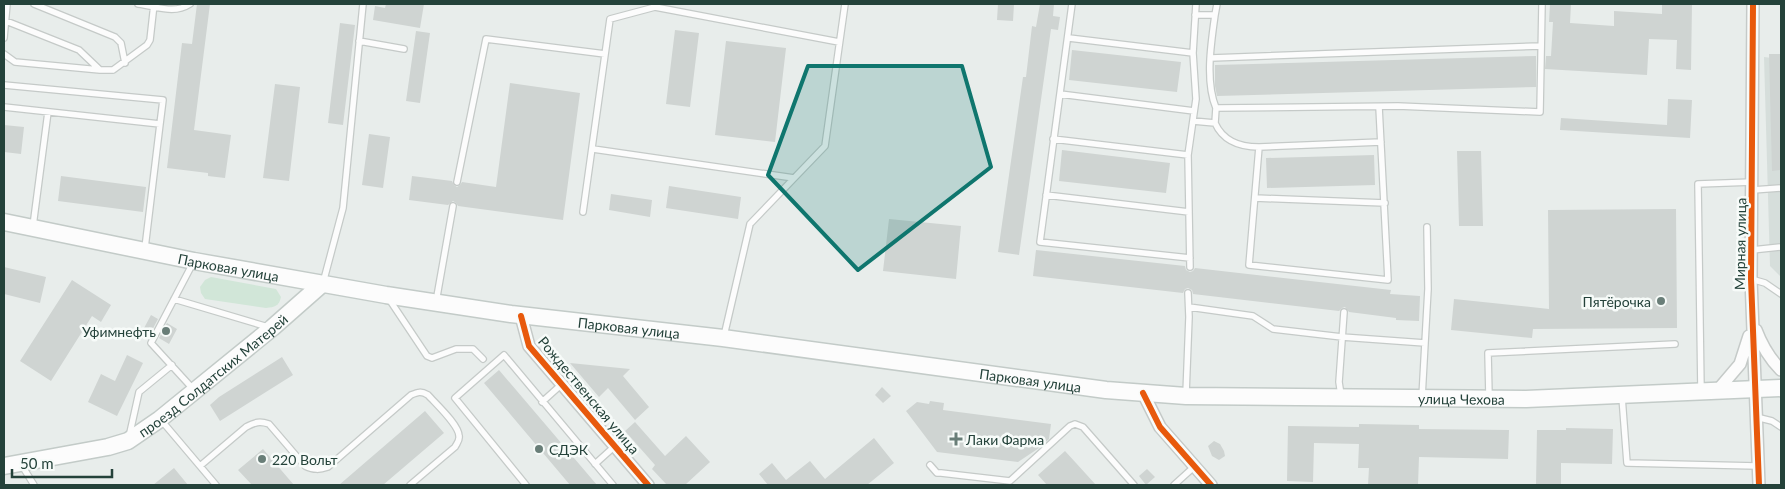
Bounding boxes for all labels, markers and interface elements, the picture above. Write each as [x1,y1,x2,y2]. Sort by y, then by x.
street label: Мирная улица [1731,198,1749,290]
street label: Парковая улица [176,249,281,284]
place label: Пятёрочка [1583,293,1651,310]
marker: Пятёрочка [1655,295,1667,307]
street label: проезд Солдатских Матерей [135,310,291,440]
street label: Парковая улица [577,313,681,342]
place label: Уфимнефть [82,323,156,340]
marker: Уфимнефть [160,325,172,337]
street label: Рождественская улица [535,333,643,457]
street label: Парковая улица [978,364,1082,395]
street label: улица Чехова [1418,390,1505,407]
place label: Лаки Фарма [965,431,1044,448]
marker: Лаки Фарма [950,433,962,445]
place label: СДЭК [549,441,589,458]
marker: СДЭК [533,443,545,455]
scale bar [12,446,112,478]
place label: 220 Вольт [272,451,338,468]
marker: 220 Вольт [256,453,268,465]
text: 50 m [20,454,54,472]

